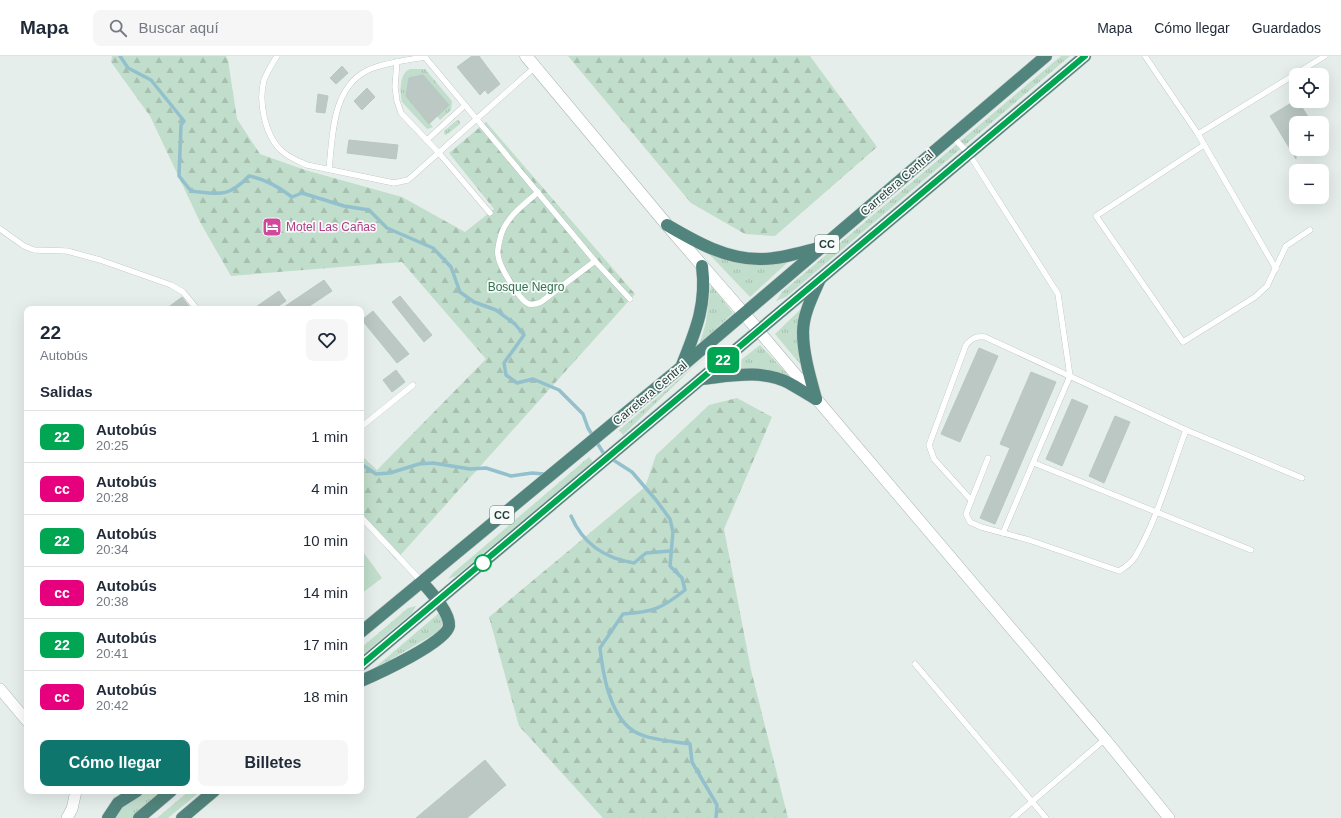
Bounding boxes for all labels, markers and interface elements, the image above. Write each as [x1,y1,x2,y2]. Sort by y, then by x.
search box [93,10,373,46]
text: Mapa [20,17,69,38]
icon: search [107,17,129,39]
text: Buscar aquí [139,19,219,36]
text: Mapa [1097,20,1132,36]
text: Cómo llegar [1154,20,1230,36]
text: Guardados [1252,20,1321,36]
map controls [1289,68,1329,204]
button: locate [1289,68,1329,108]
button: + [1289,116,1329,156]
street label: Carretera Central [857,147,937,219]
button: − [1289,164,1329,204]
hotel icon: Motel Las Cañas [261,216,283,238]
place label: Motel Las Cañas [286,220,376,234]
road number: CC [815,235,839,253]
park label: Bosque Negro [488,280,565,294]
button: heart [306,319,348,361]
text: 22 [40,322,61,343]
line badge: 22 [705,347,741,373]
text: Autobús [40,348,88,363]
text: 22 [715,352,731,368]
street label: Carretera Central [610,358,690,428]
text: Salidas [40,383,93,400]
text: Autobús [96,421,157,438]
text: 1 min [311,428,348,445]
text: 22 [54,429,70,445]
text: 20:25 [96,438,129,453]
text: Autobús [96,473,157,490]
text: 4 min [311,480,348,497]
text: cc [54,481,70,497]
text: 20:28 [96,490,129,505]
road number: CC [490,506,514,524]
text: Autobús [96,525,157,542]
text: 10 min [303,532,348,549]
text: 22 [54,533,70,549]
text: 20:34 [96,542,129,557]
unlabelled marker [474,554,492,572]
text: Autobús [96,577,157,594]
text: 14 min [303,584,348,601]
text: cc [54,585,70,601]
text: 20:38 [96,594,129,609]
text: Autobús [96,629,157,646]
text: 17 min [303,636,348,653]
text: 22 [54,637,70,653]
text: 20:41 [96,646,129,661]
text: Autobús [96,681,157,698]
text: 18 min [303,688,348,705]
text: cc [54,689,70,705]
text: 20:42 [96,698,129,713]
button: Cómo llegar [40,740,190,786]
button: Billetes [198,740,348,786]

